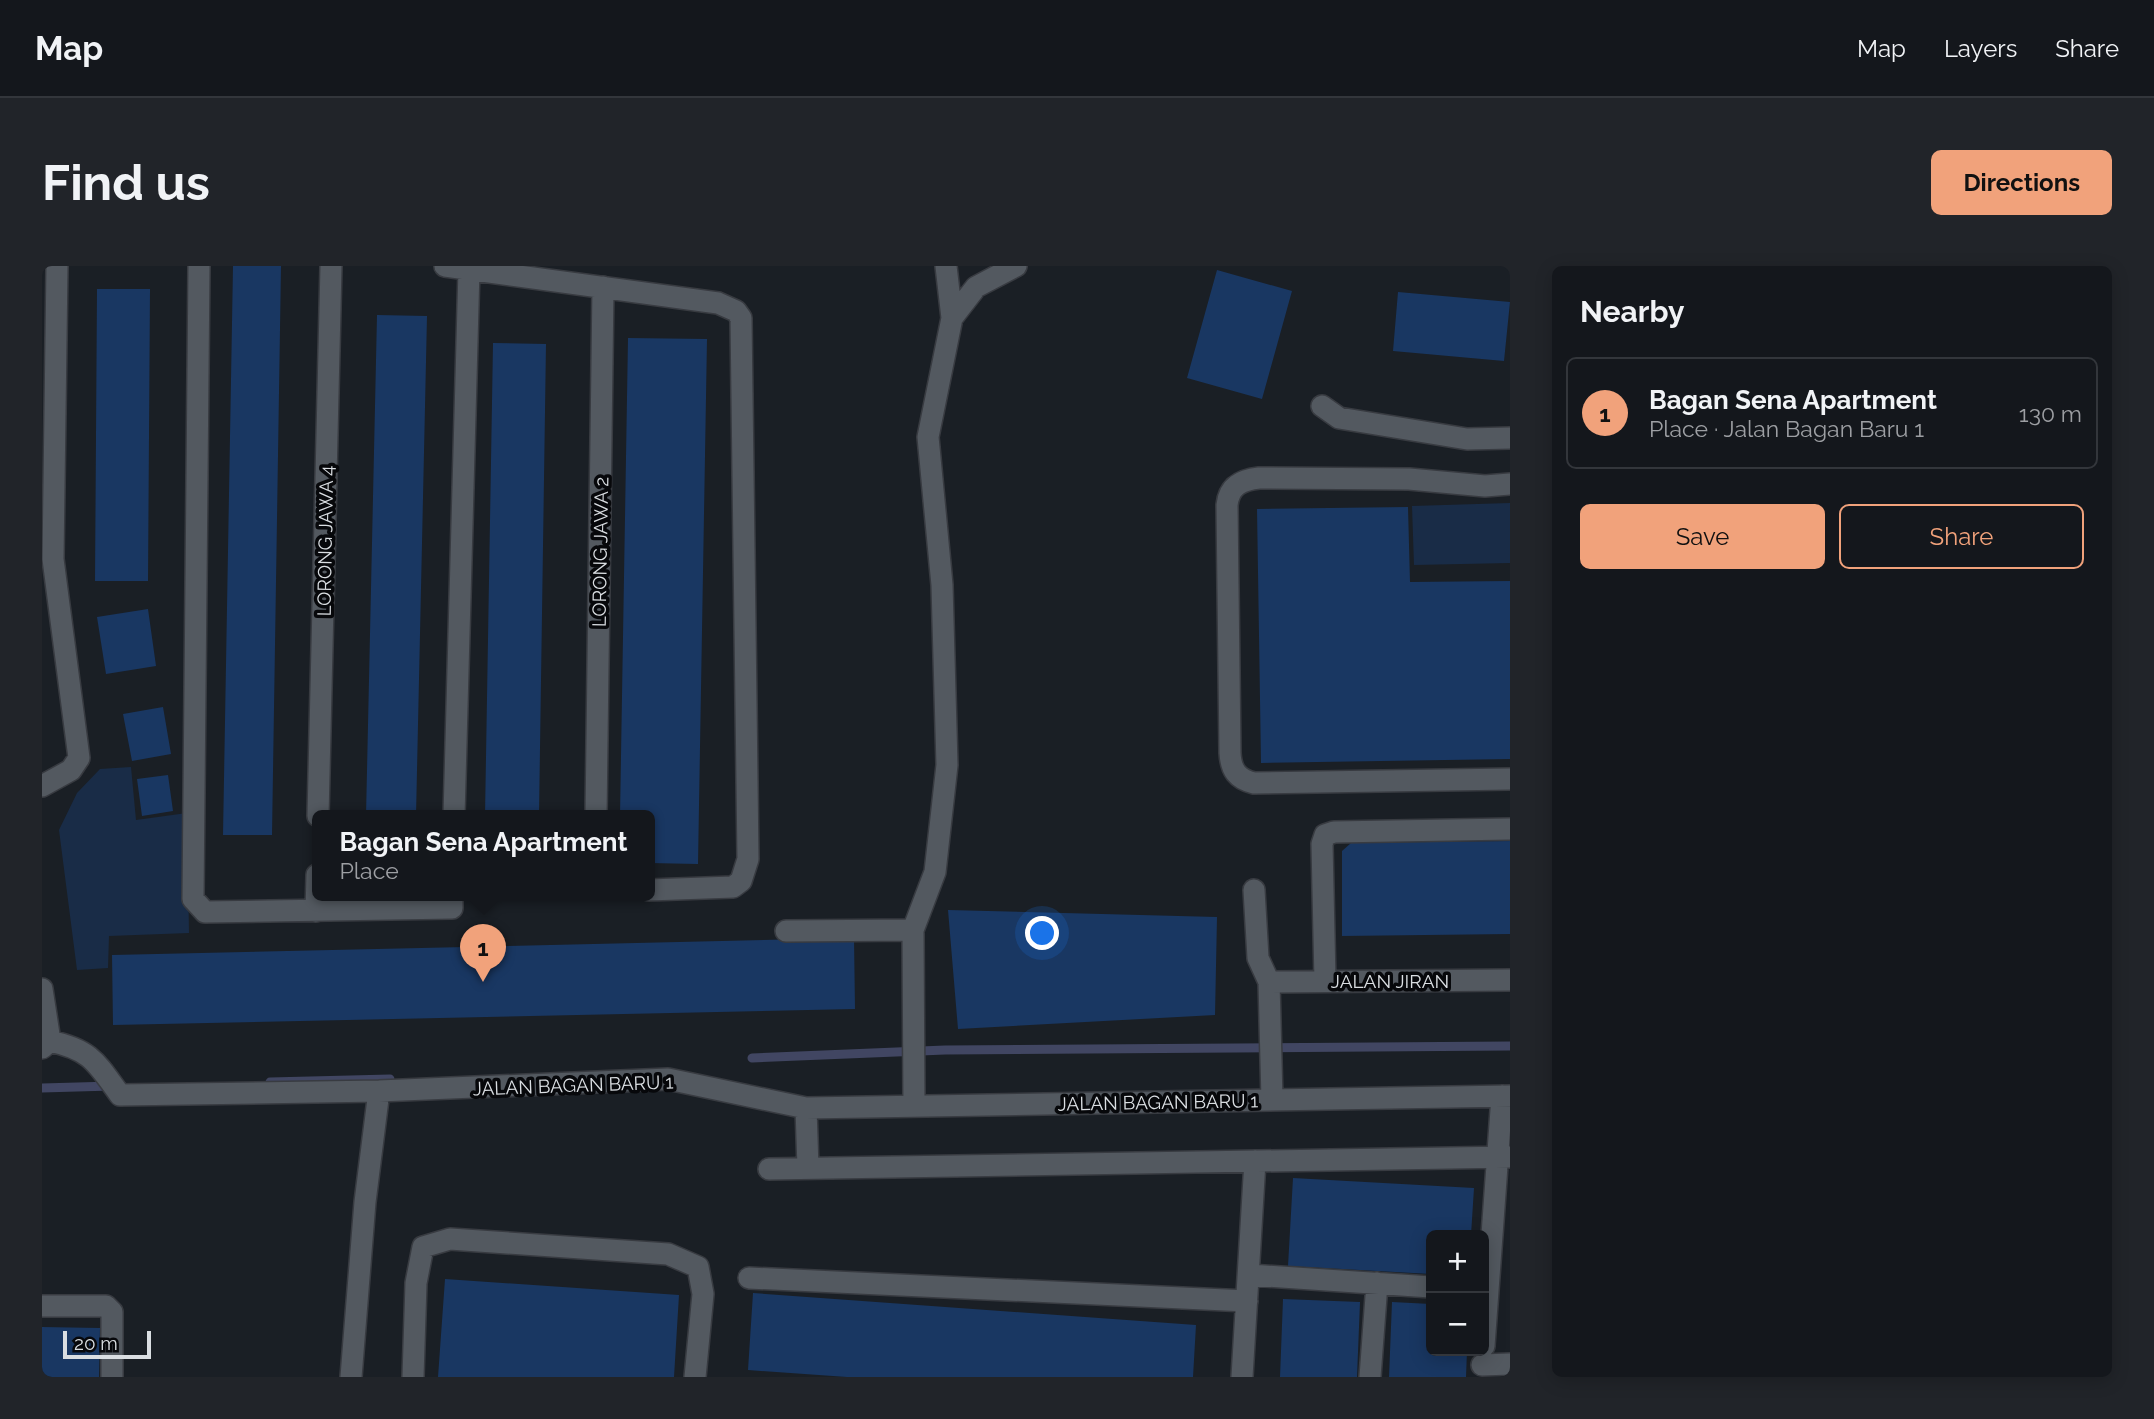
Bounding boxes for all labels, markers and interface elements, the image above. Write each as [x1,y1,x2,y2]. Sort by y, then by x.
text: Map [35,29,103,68]
text: Map [1857,34,1906,63]
text: Layers [1944,34,2017,63]
text: Share [2055,34,2119,63]
button: Directions [1931,150,2112,215]
text: Find us [42,154,210,211]
text: Nearby [1580,294,1684,329]
text: Bagan Sena Apartment [1649,385,1937,415]
text: 1 [1599,400,1611,427]
text: 130 m [2019,400,2082,427]
text: Place · Jalan Bagan Baru 1 [1649,415,1924,442]
street label: LORONG JAWA 4 [313,465,337,617]
street label: LORONG JAWA 2 [588,477,612,627]
button: Save [1580,504,1825,569]
button: Share [1839,504,2084,569]
popup [312,810,655,901]
text: Bagan Sena Apartment [340,827,627,857]
text: Place [340,857,399,884]
your location [1025,916,1059,950]
pin: 1 [460,924,506,982]
street label: JALAN JIRAN [1331,970,1449,992]
street label: JALAN BAGAN BARU 1 [472,1071,674,1099]
street label: JALAN BAGAN BARU 1 [1057,1089,1259,1115]
map controls [1426,1230,1489,1356]
button: + [1426,1230,1489,1293]
button: − [1426,1293,1489,1356]
scale bar [63,1328,150,1360]
text: 20 m [74,1332,118,1354]

